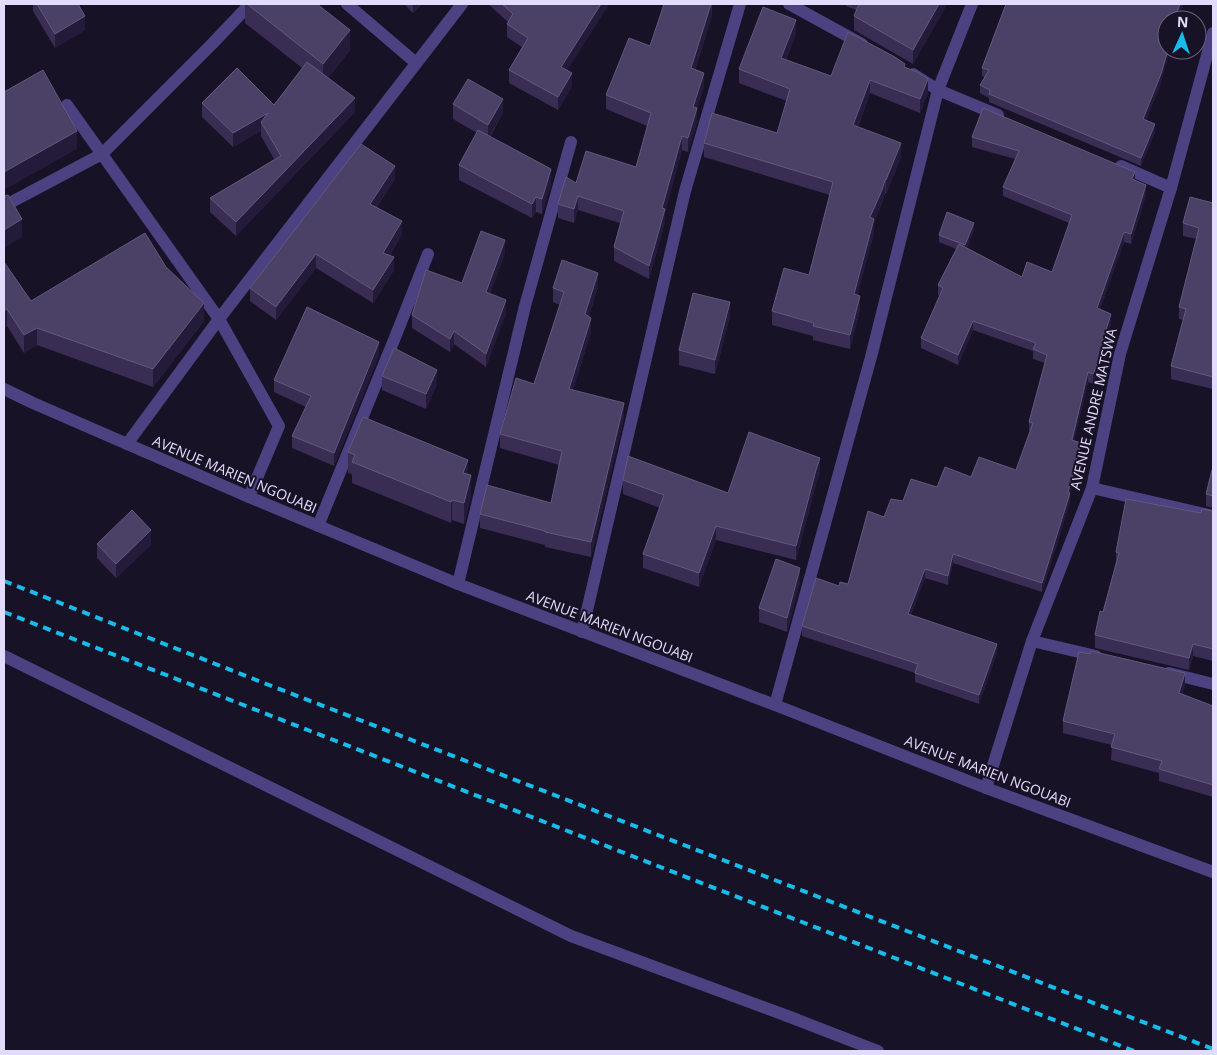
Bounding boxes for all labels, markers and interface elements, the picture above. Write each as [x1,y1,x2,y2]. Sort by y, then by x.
north arrow [1157,10,1207,60]
text: N [1177,12,1189,31]
street label: AVENUE ANDRE MATSWA [1065,326,1121,492]
street label: AVENUE MARIEN NGOUABI [150,431,320,517]
street label: AVENUE MARIEN NGOUABI [524,585,696,667]
street label: AVENUE MARIEN NGOUABI [902,730,1074,812]

